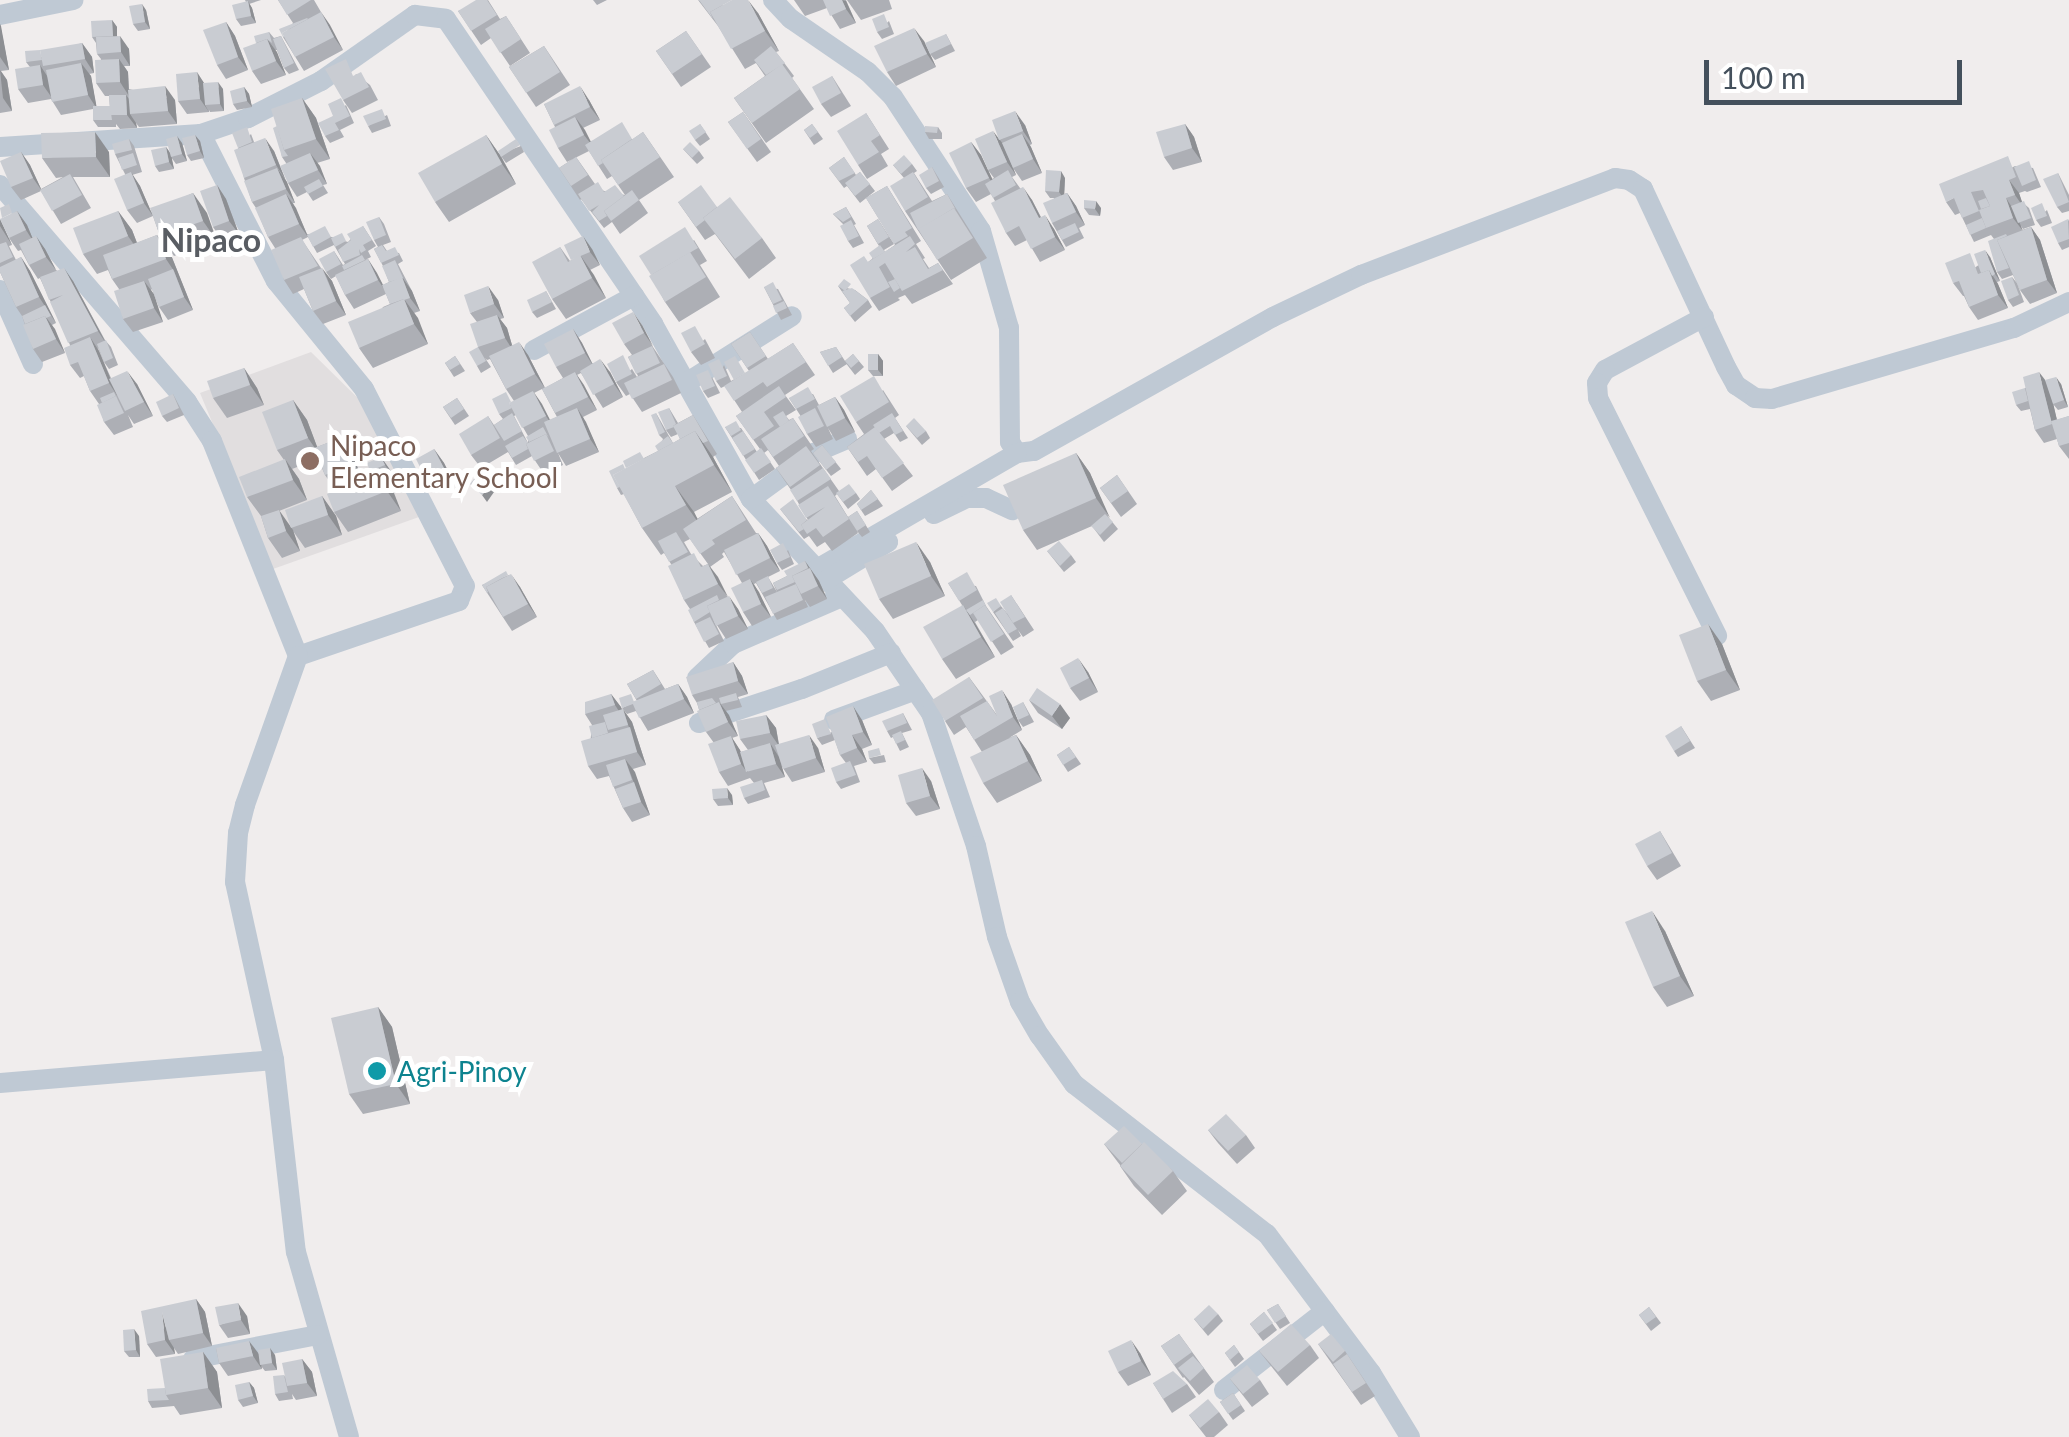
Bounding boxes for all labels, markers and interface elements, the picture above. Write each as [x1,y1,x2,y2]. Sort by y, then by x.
scale bar [1709,40,1966,102]
text: 100 m [1721,59,1806,95]
district label: Nipaco [161,221,261,259]
place label: Nipaco Elementary School [330,428,559,494]
marker: Nipaco Elementary School [299,450,321,472]
place label: Agri-Pinoy [397,1054,527,1088]
marker: Agri-Pinoy [366,1060,388,1082]

